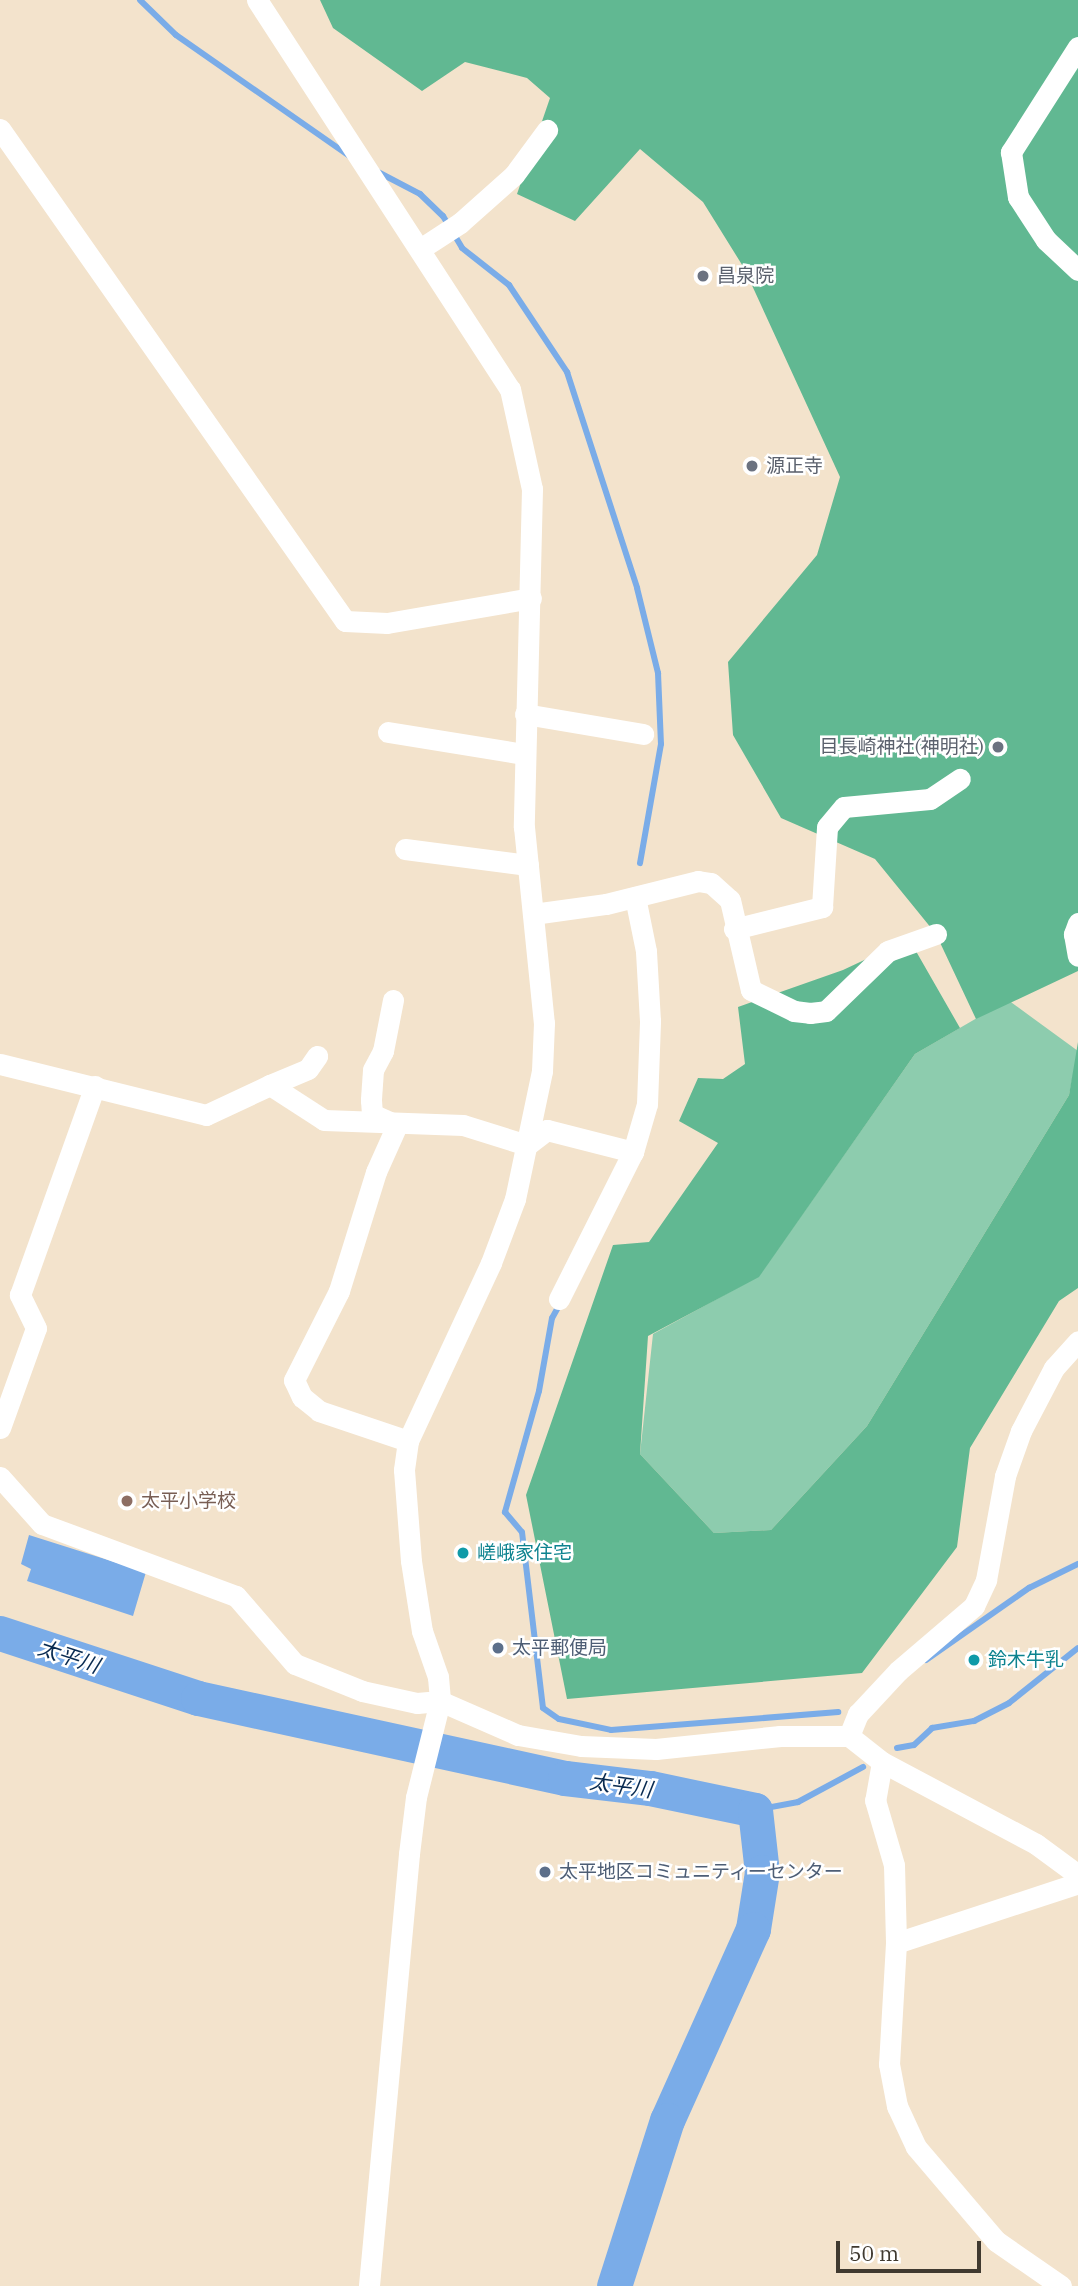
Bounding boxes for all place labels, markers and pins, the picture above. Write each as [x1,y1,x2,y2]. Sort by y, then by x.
place label: 昌泉院 [717,265,774,287]
marker: 昌泉院 [695,268,711,284]
place label: 源正寺 [766,455,823,477]
marker: 源正寺 [744,458,760,474]
place label: 目長崎神社(神明社) [819,736,984,758]
marker: 目長崎神社(神明社) [990,739,1006,755]
place label: 太平小学校 [141,1490,236,1512]
marker: 太平小学校 [119,1493,135,1509]
place label: 嵯峨家住宅 [477,1542,572,1564]
marker: 嵯峨家住宅 [455,1545,471,1561]
place label: 太平郵便局 [512,1637,607,1659]
marker: 太平郵便局 [490,1640,506,1656]
place label: 鈴木牛乳 [988,1649,1064,1671]
marker: 鈴木牛乳 [966,1652,982,1668]
place label: 太平地区コミュニティーセンター [559,1861,844,1883]
marker: 太平地区コミュニティーセンター [537,1864,553,1880]

